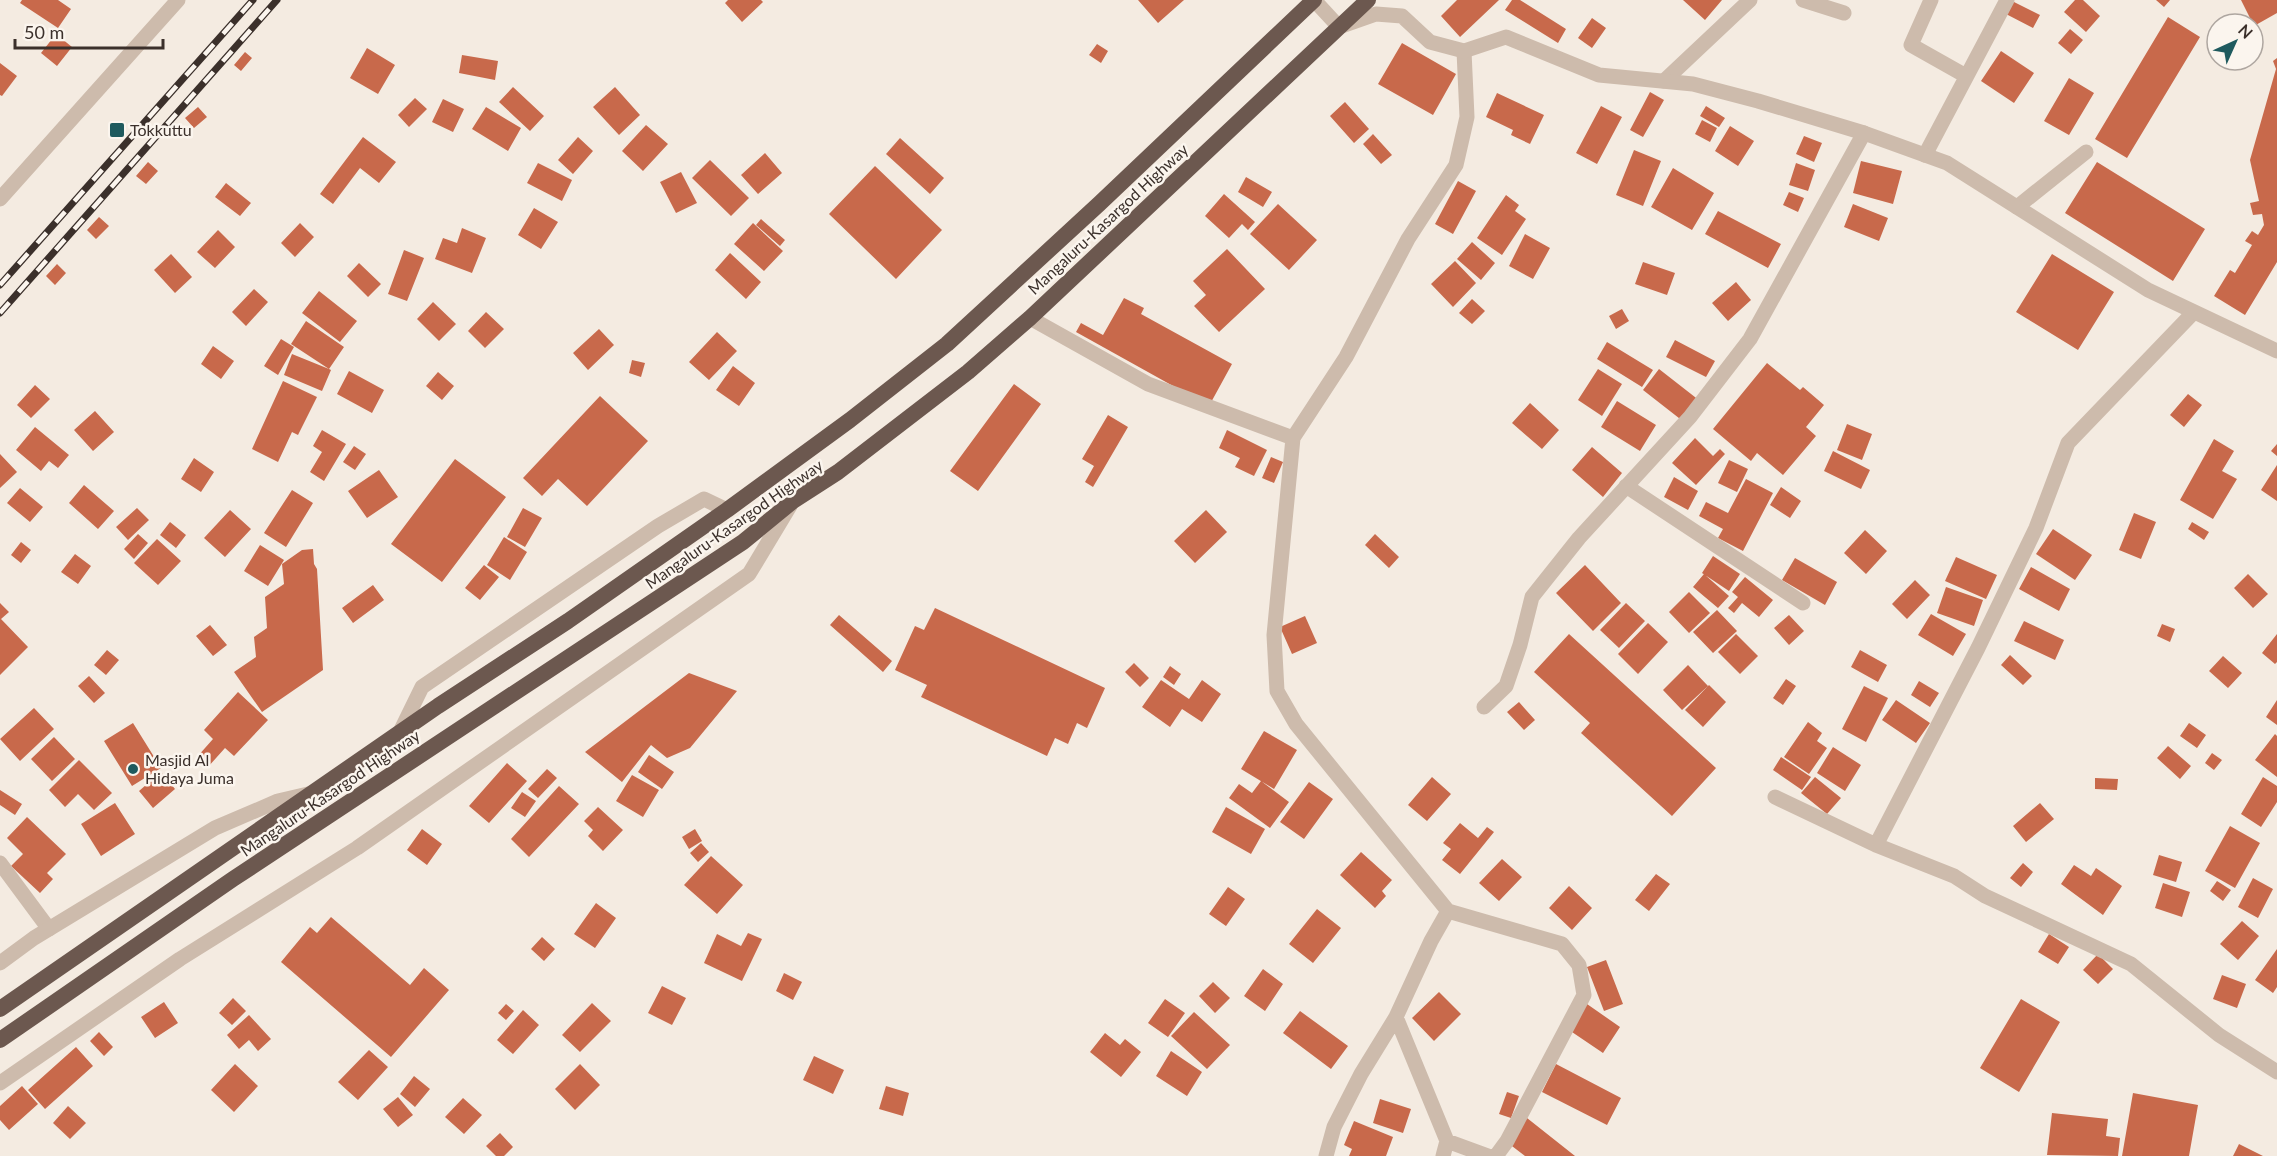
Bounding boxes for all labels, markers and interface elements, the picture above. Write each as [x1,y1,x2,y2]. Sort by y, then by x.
scale bar [15,12,164,50]
north arrow [2205,12,2265,72]
text: N [2235,20,2257,42]
text: 50 m [24,21,64,43]
place label: Tokkuttu [130,120,192,139]
marker: Tokkuttu [108,121,126,139]
street label: Mangaluru-Kasargod Highway [1024,139,1192,298]
street label: Mangaluru-Kasargod Highway [641,455,827,592]
street label: Mangaluru-Kasargod Highway [236,725,424,860]
place label: Masjid Al Hidaya Juma [145,750,234,787]
marker: Masjid Al Hidaya Juma [126,762,140,776]

